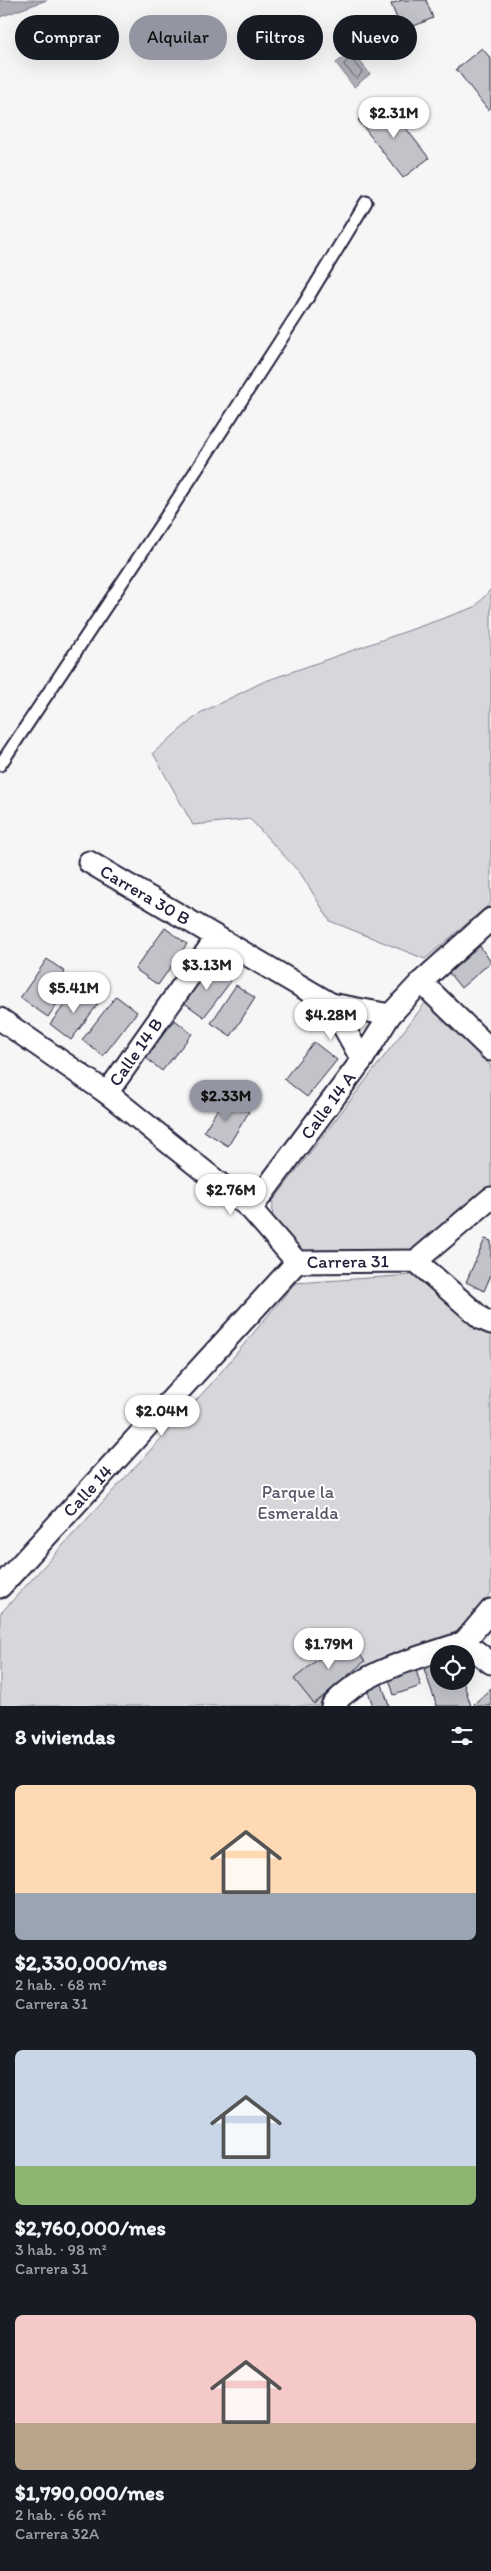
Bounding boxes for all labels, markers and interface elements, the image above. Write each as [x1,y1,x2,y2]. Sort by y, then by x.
chip: Comprar [15,15,119,60]
chip: Alquilar [129,15,227,60]
chip: Filtros [237,15,323,60]
chip: Nuevo [333,15,417,60]
pin: $2.31M [353,96,435,139]
text: $2.31M [369,103,419,122]
street label: Carrera 30 B [96,860,194,930]
pin: $3.13M [166,948,248,991]
text: $3.13M [182,955,232,974]
pin: $5.41M [33,972,115,1014]
text: $5.41M [49,978,99,997]
pin: $4.28M [290,998,372,1041]
text: $4.28M [305,1005,357,1024]
street label: Calle 14 B [104,1014,167,1091]
street label: Calle 14 A [296,1067,361,1144]
pin: $2.33M [185,1080,267,1122]
text: $2.33M [201,1086,251,1105]
pin: $2.76M [190,1174,272,1216]
text: $2.76M [206,1180,256,1199]
street label: Carrera 31 [307,1250,389,1273]
pin: $2.04M [121,1394,203,1437]
text: $2.04M [136,1401,188,1420]
street label: Calle 14 [58,1460,117,1522]
park label: Parque la Esmeralda [257,1481,339,1524]
pin: $1.79M [288,1628,370,1670]
text: $1.79M [305,1634,353,1653]
map controls [430,1645,475,1690]
button: locate [430,1645,475,1690]
icon: filters [448,1722,476,1750]
text: 8 viviendas [15,1724,115,1749]
icon: home [201,1817,291,1907]
text: $2,330,000/mes [15,1950,167,1975]
text: 2 hab. · 68 m² [15,1975,107,1994]
text: Carrera 31 [15,1994,88,2013]
icon: home [201,2082,291,2172]
text: $2,760,000/mes [15,2215,166,2240]
text: 3 hab. · 98 m² [15,2240,107,2259]
text: Carrera 31 [15,2259,88,2278]
icon: home [201,2347,291,2437]
text: $1,790,000/mes [15,2480,164,2505]
text: 2 hab. · 66 m² [15,2505,106,2524]
text: Carrera 32A [15,2524,99,2543]

